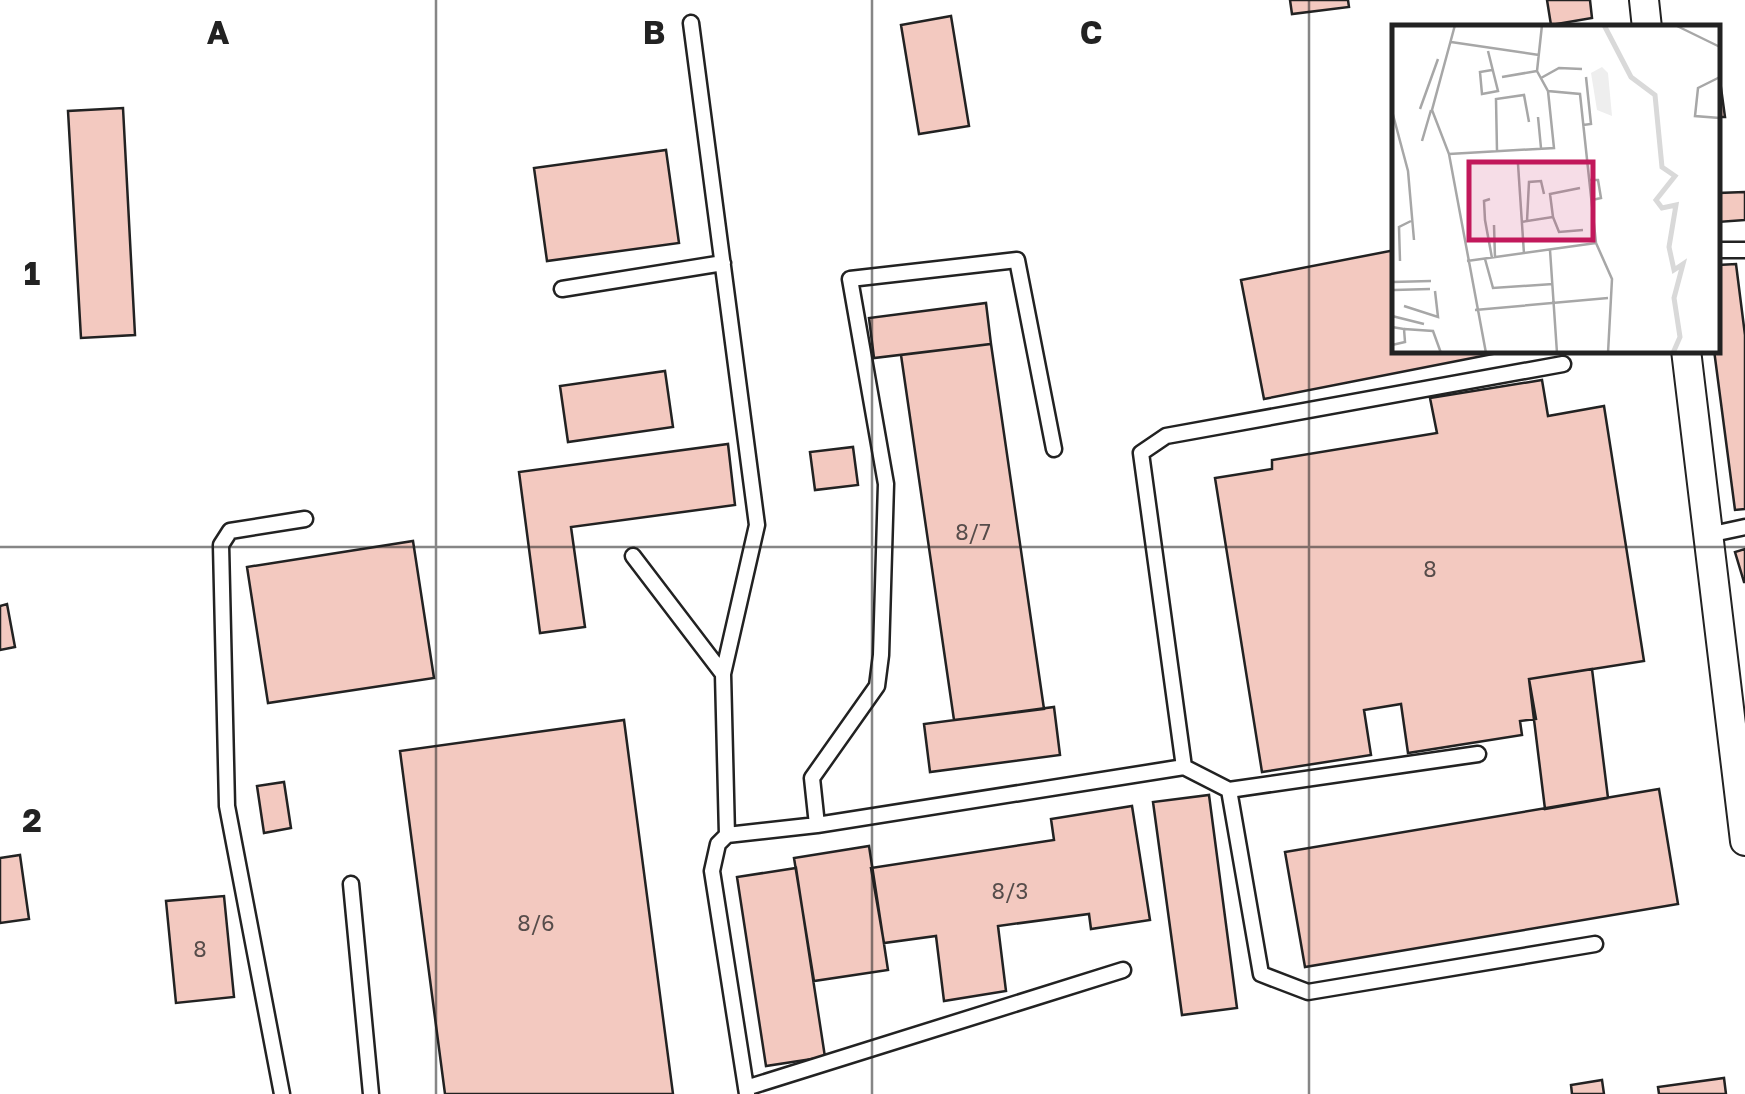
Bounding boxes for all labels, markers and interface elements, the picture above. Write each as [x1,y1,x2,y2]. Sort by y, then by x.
text: A [207,13,230,51]
text: B [643,13,665,51]
text: C [1080,13,1102,51]
inset map [1392,25,1720,352]
text: 1 [24,254,40,292]
house number: 8/7 [955,518,991,545]
house number: 8 [1423,555,1437,582]
text: 2 [22,801,42,839]
house number: 8/3 [992,877,1028,904]
house number: 8/6 [517,909,555,936]
house number: 8 [193,935,207,962]

